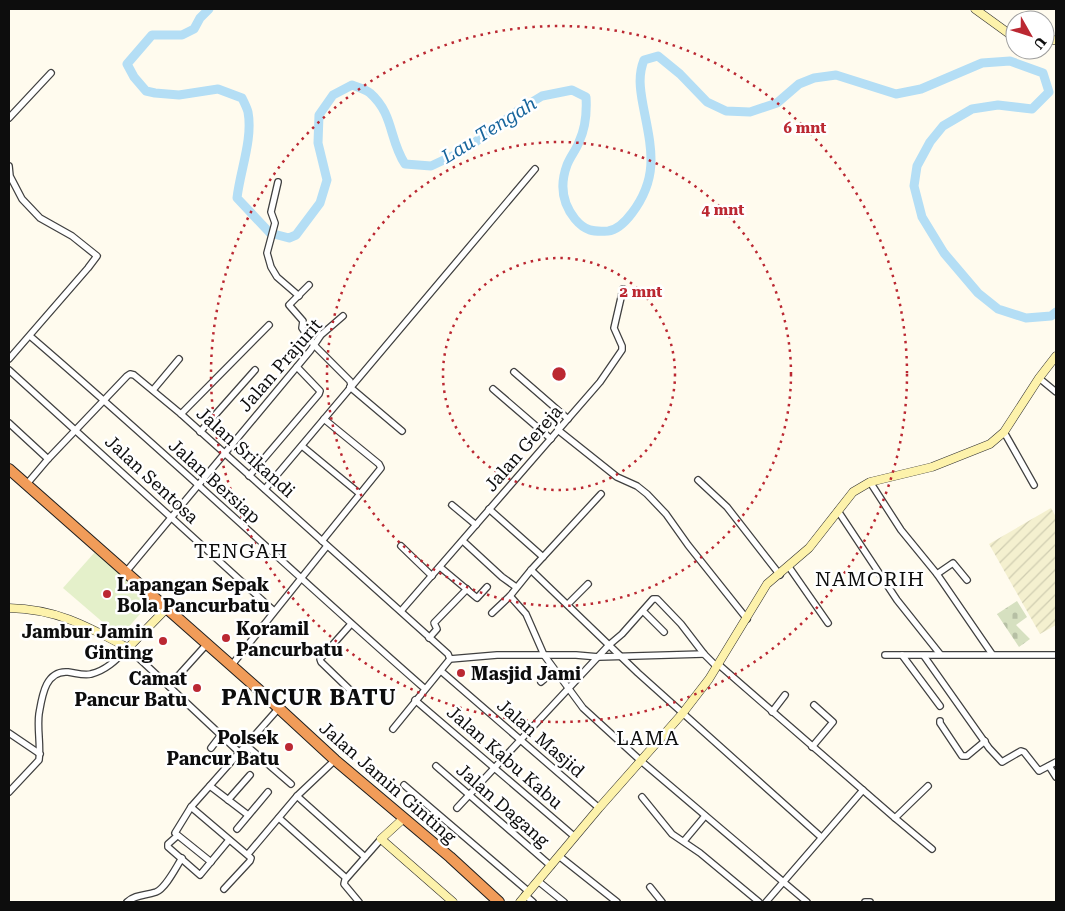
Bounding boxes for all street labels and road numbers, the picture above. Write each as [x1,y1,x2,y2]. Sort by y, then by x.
street label: Jalan Prajurit [234,314,326,416]
street label: Jalan Gereja [480,400,566,495]
street label: Jalan Srikandi [193,402,300,502]
street label: Jalan Sentosa [101,430,203,528]
street label: Jalan Bersiap [165,434,265,528]
street label: Jalan Masjid [493,694,589,782]
street label: Jalan Kabu Kabu [443,701,567,813]
street label: Jalan Jamin Ginting [315,717,461,848]
street label: Jalan Dagang [452,759,554,852]

